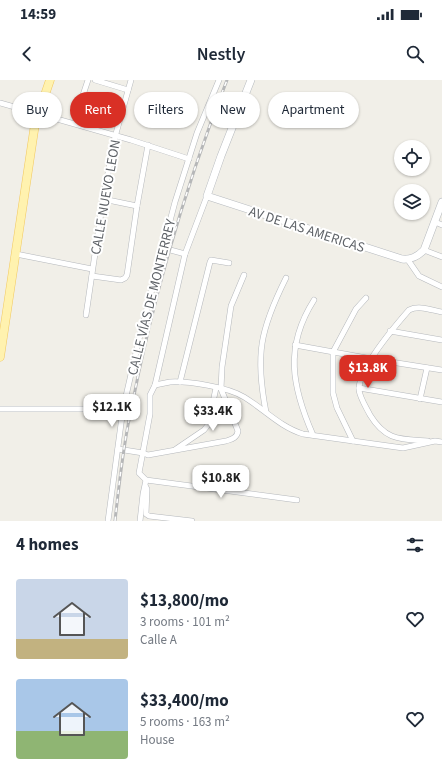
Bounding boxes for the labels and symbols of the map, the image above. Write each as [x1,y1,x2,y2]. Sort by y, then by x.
street label: CALLE NUEVO LEON [86,138,126,256]
street label: AV DE LAS AMERICAS [246,202,367,258]
street label: CALLE VÍAS DE MONTERREY [123,217,181,377]
pin: $13.8K [335,355,401,389]
pin: $12.1K [79,394,145,428]
pin: $33.4K [180,398,246,432]
pin: $10.8K [188,465,254,499]

